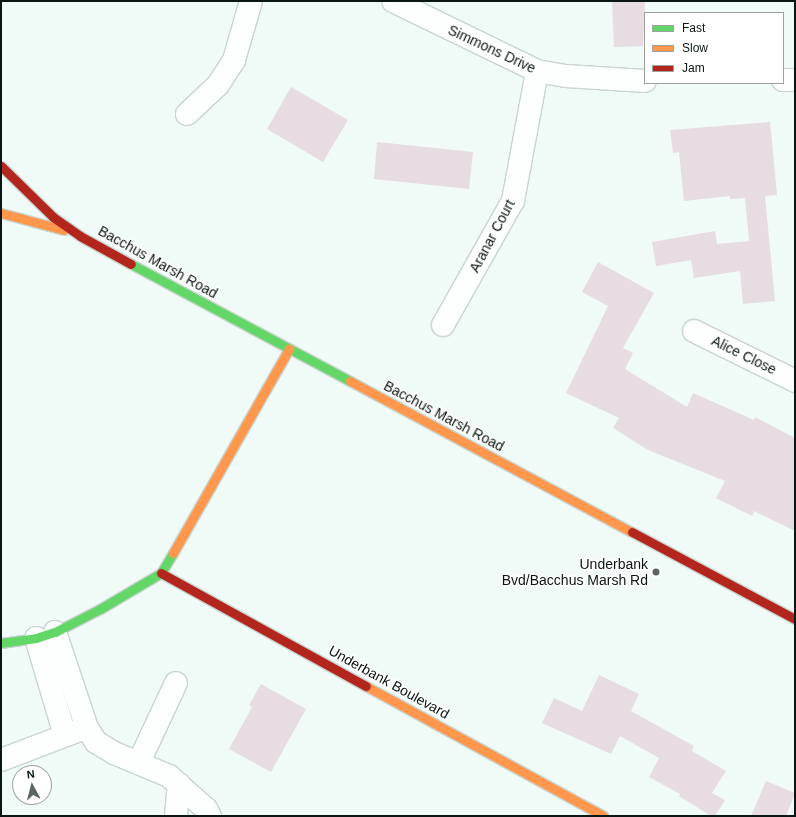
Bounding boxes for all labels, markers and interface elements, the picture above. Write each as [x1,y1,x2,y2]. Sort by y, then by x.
legend [644,12,784,84]
street label: Simmons Drive [445,21,539,77]
text: Fast [682,21,705,35]
text: Slow [682,41,708,55]
text: Jam [682,61,705,75]
street label: Aranar Court [466,197,518,275]
street label: Bacchus Marsh Road [95,222,221,302]
street label: Alice Close [709,332,779,378]
street label: Bacchus Marsh Road [381,377,507,455]
place label: Underbank Bvd/Bacchus Marsh Rd [502,556,648,588]
marker: Underbank Bvd/Bacchus Marsh Rd [651,567,661,577]
street label: Underbank Boulevard [326,642,452,722]
north arrow [12,765,52,805]
text: N [26,768,35,781]

